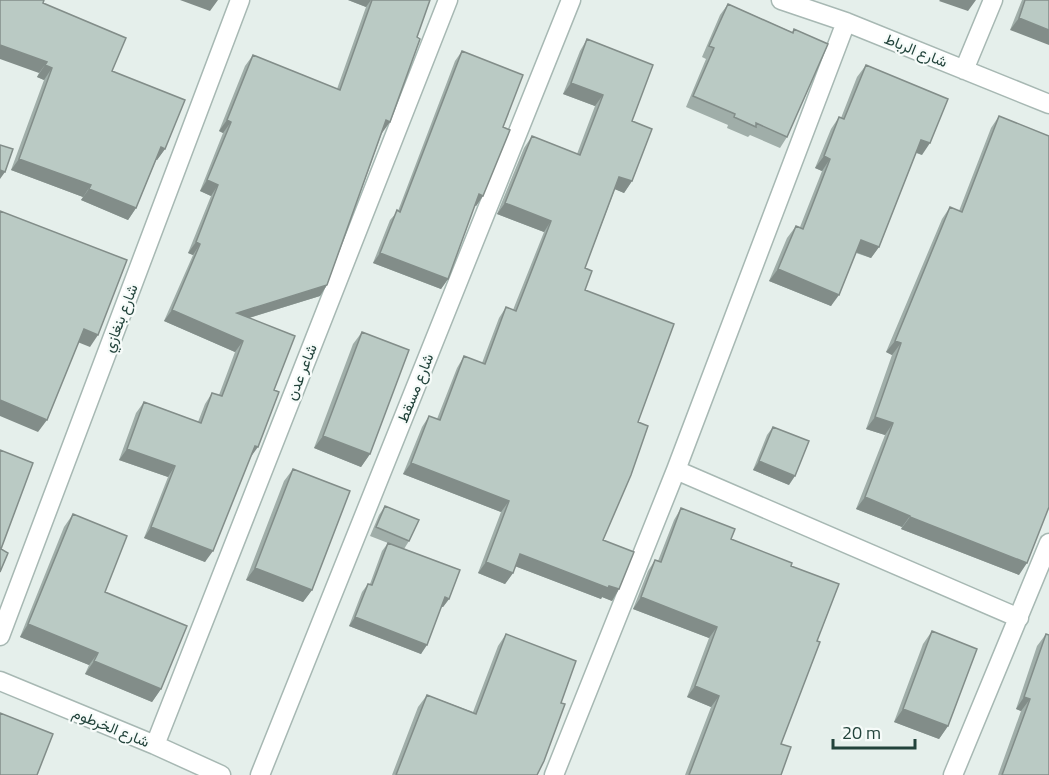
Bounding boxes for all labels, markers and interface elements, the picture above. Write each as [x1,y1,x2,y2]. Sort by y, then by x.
street label: شارع الرباط [881,27,951,73]
street label: شارع بنغازي [97,281,145,356]
street label: شاعر عدن [279,340,323,403]
street label: شارع مسقط [391,350,439,426]
street label: شارع الخرطوم [69,701,153,753]
scale bar [833,712,916,750]
text: 20 m [842,719,881,746]

